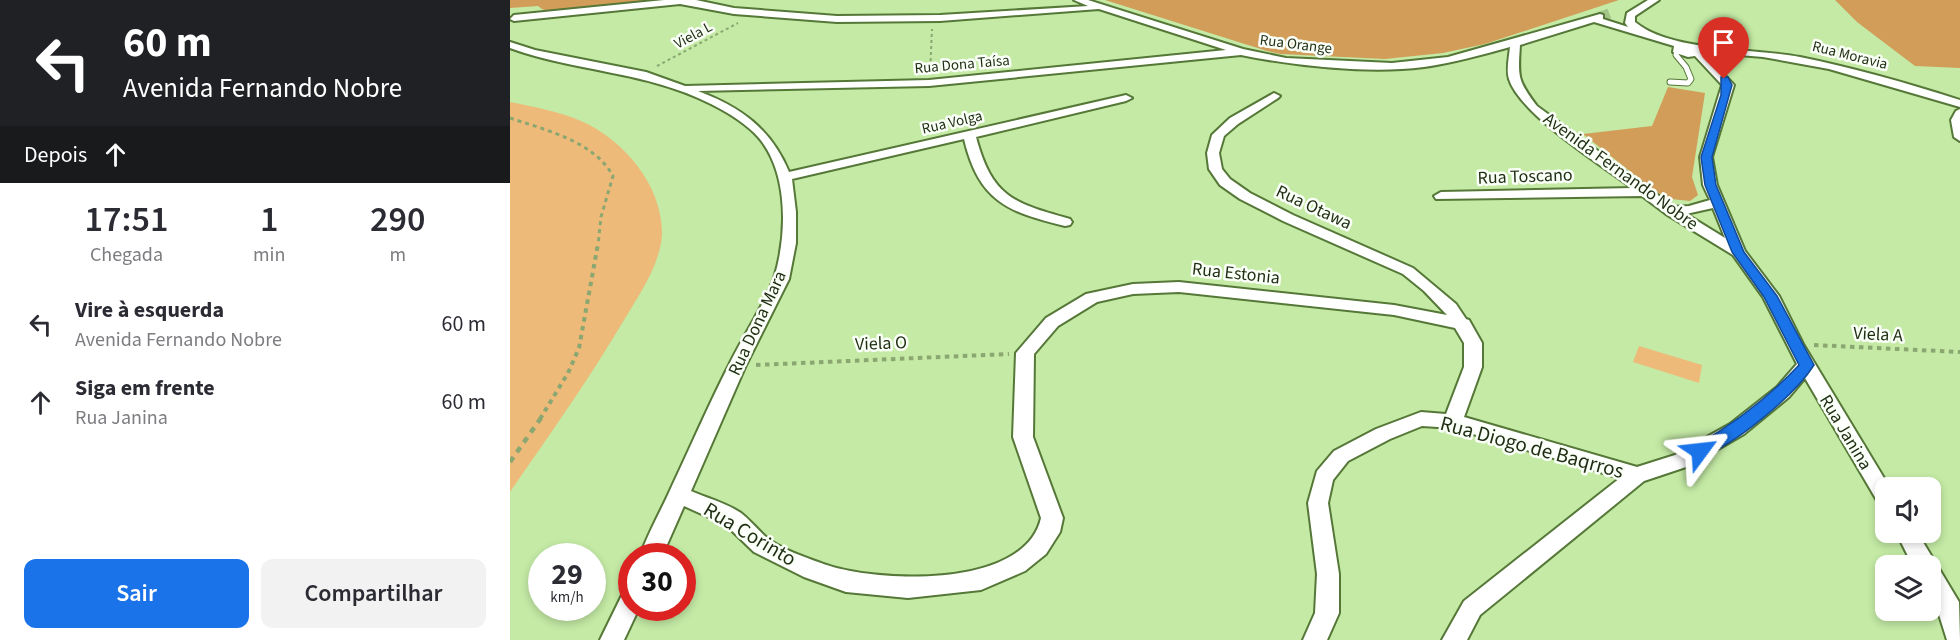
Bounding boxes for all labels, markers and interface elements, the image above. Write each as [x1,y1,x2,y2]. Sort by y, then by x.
text: 60 m [123,13,212,73]
street label: Viela L [670,17,716,54]
pin [1698,17,1749,79]
icon: left [24,24,102,102]
icon: arrive [1707,26,1740,59]
street label: Rua Orange [1259,30,1333,59]
street label: Rua Moravia [1810,36,1890,75]
street label: Rua Dona Taísa [914,50,1010,79]
text: Avenida Fernando Nobre [123,69,402,108]
street label: Rua Volga [920,105,984,140]
street label: Avenida Fernando Nobre [1538,107,1703,236]
icon: ahead [99,138,132,171]
text: Depois [24,139,87,171]
street label: Rua Toscano [1477,162,1573,191]
street label: Rua Otawa [1272,179,1356,236]
text: 17:51 [85,194,168,245]
text: 1 [260,194,278,245]
text: 290 [370,194,425,245]
text: Chegada [90,241,163,269]
text: min [253,241,285,269]
text: m [389,241,406,269]
street label: Rua Estonia [1191,256,1281,291]
street label: Rua Dona Mara [722,267,793,380]
text: Vire à esquerda [75,294,224,326]
icon: left [24,308,57,341]
text: 60 m [441,308,486,340]
street label: Viela A [1853,321,1904,348]
text: Avenida Fernando Nobre [75,326,282,354]
street label: Viela O [855,330,907,357]
text: Siga em frente [75,372,215,404]
icon: ahead [24,386,57,419]
text: 60 m [441,386,486,418]
street label: Rua Janina [1813,390,1878,475]
text: Rua Janina [75,404,168,432]
street label: Rua Diogo de Baqrros [1437,408,1627,486]
position arrow [1668,419,1732,483]
map controls [1875,477,1941,621]
button: sound [1875,477,1941,543]
street label: Rua Corinto [698,494,802,574]
speed limit sign: 30 [618,543,696,621]
text: 29 [551,553,583,596]
button: layers [1875,555,1941,621]
button: Sair [24,559,249,628]
button: Compartilhar [261,559,486,628]
text: km/h [550,587,584,608]

